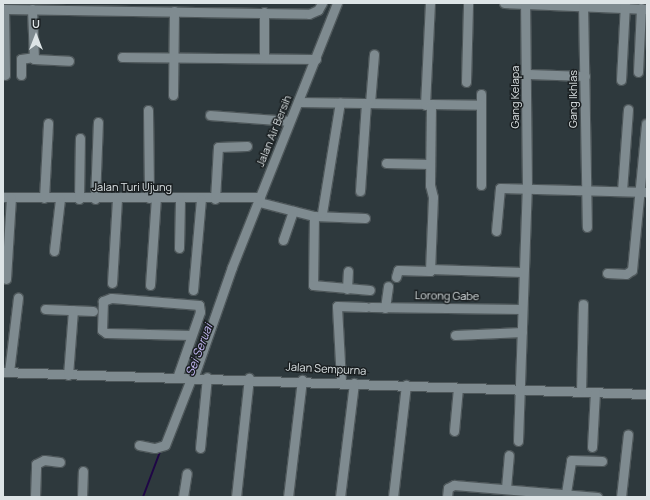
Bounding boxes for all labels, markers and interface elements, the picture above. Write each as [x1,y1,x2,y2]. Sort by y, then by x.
north arrow [16,16,56,56]
text: U [32,16,40,31]
street label: Gang Kelapa [508,66,522,128]
street label: Gang Ikhlas [566,70,580,128]
street label: Jalan Air Bersih [254,93,294,169]
street label: Jalan Turi Ujung [92,180,172,194]
street label: Lorong Gabe [415,289,479,303]
water label: Sei Seruai [182,322,216,378]
street label: Jalan Sempurna [285,360,367,378]

